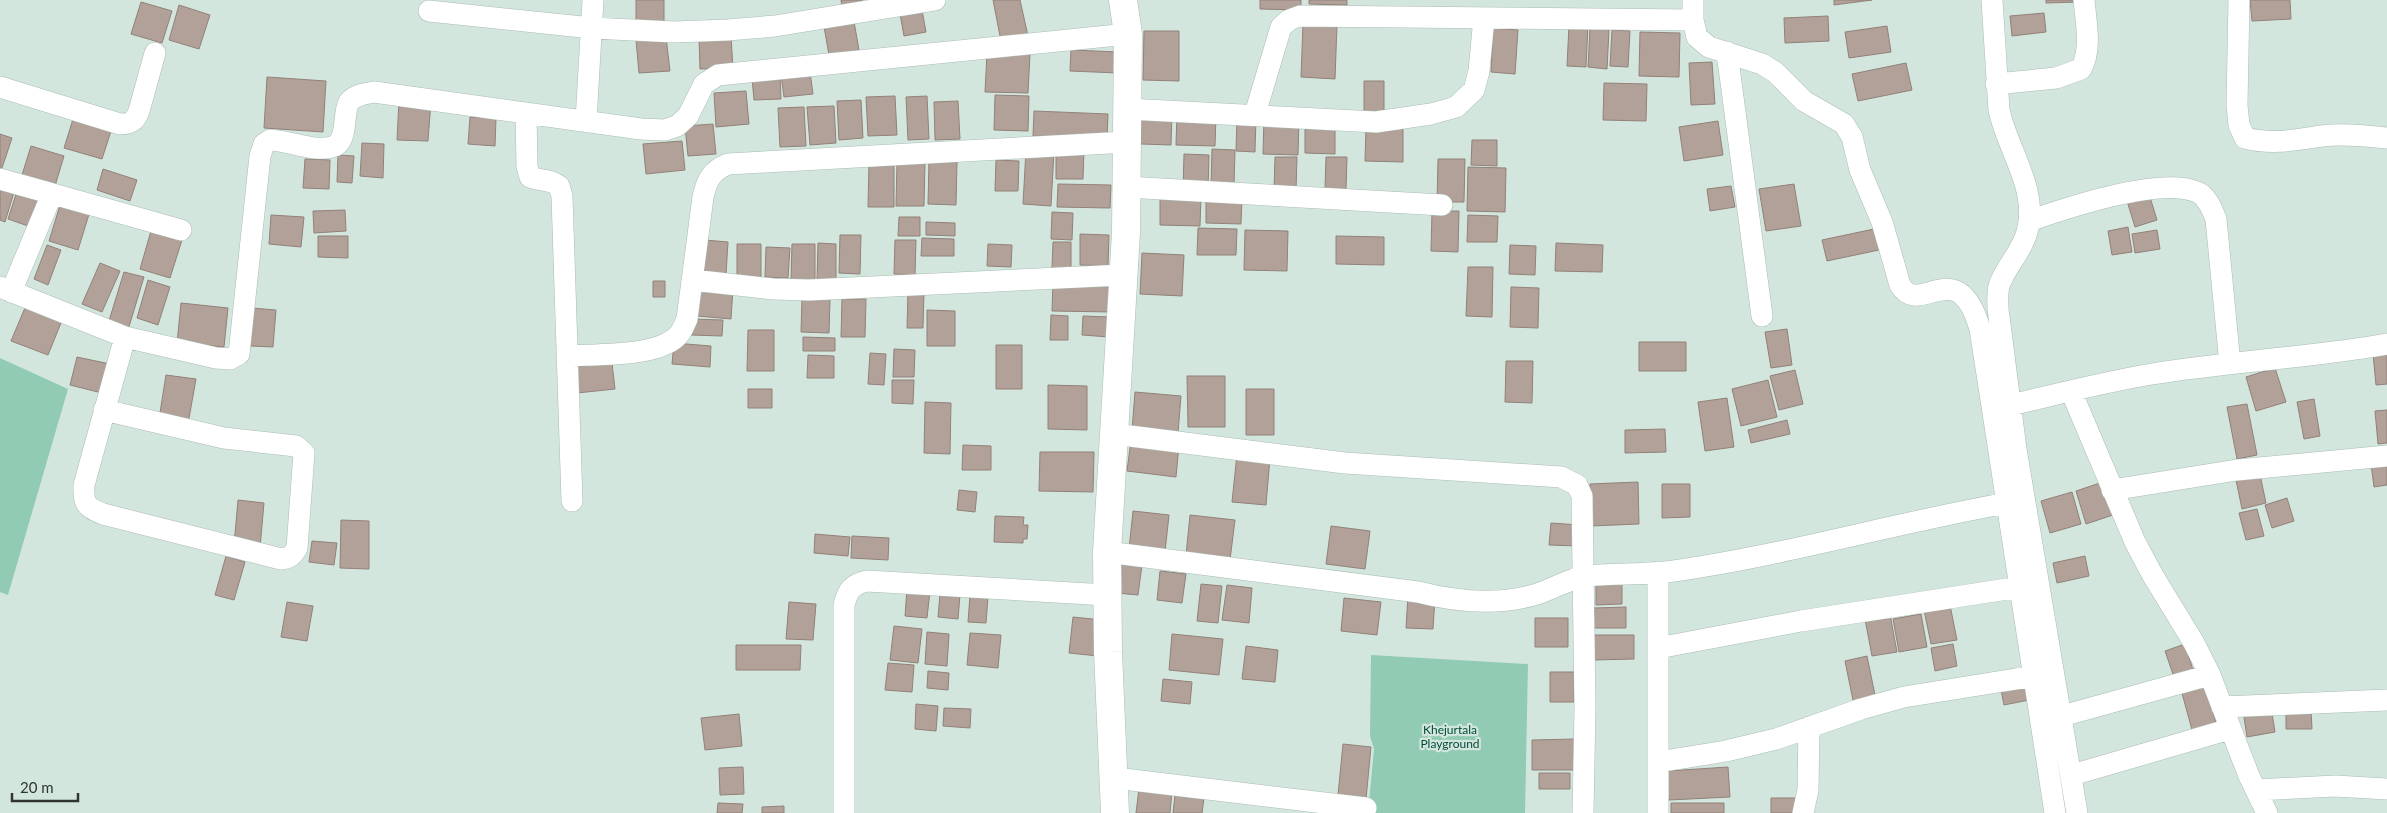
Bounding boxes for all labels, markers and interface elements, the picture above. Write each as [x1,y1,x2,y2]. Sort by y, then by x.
park label: Khejurtala Playground [1420,722,1480,751]
scale bar [12,770,79,802]
text: 20 m [20,778,54,796]

